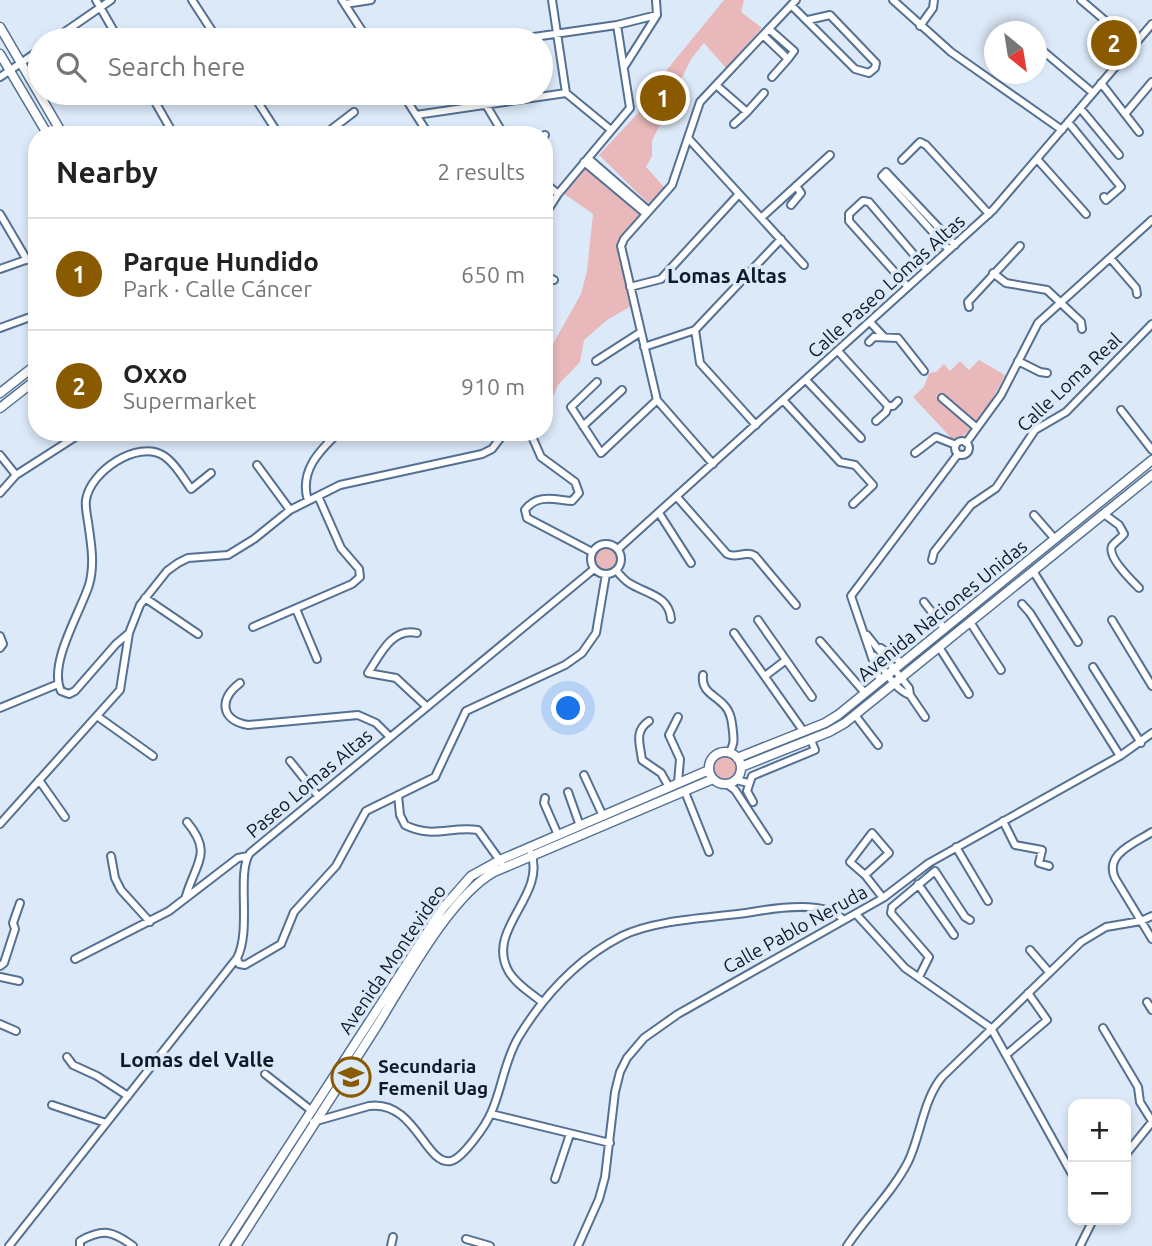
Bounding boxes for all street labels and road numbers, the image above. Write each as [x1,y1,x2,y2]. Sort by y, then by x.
street label: Calle Paseo Lomas Altas [803,210,969,362]
street label: Calle Loma Real [1012,328,1126,436]
street label: Avenida Naciones Unidas [853,535,1031,685]
street label: Paseo Lomas Altas [242,724,376,842]
street label: Avenida Montevideo [334,880,450,1038]
street label: Calle Pablo Neruda [719,880,871,978]

